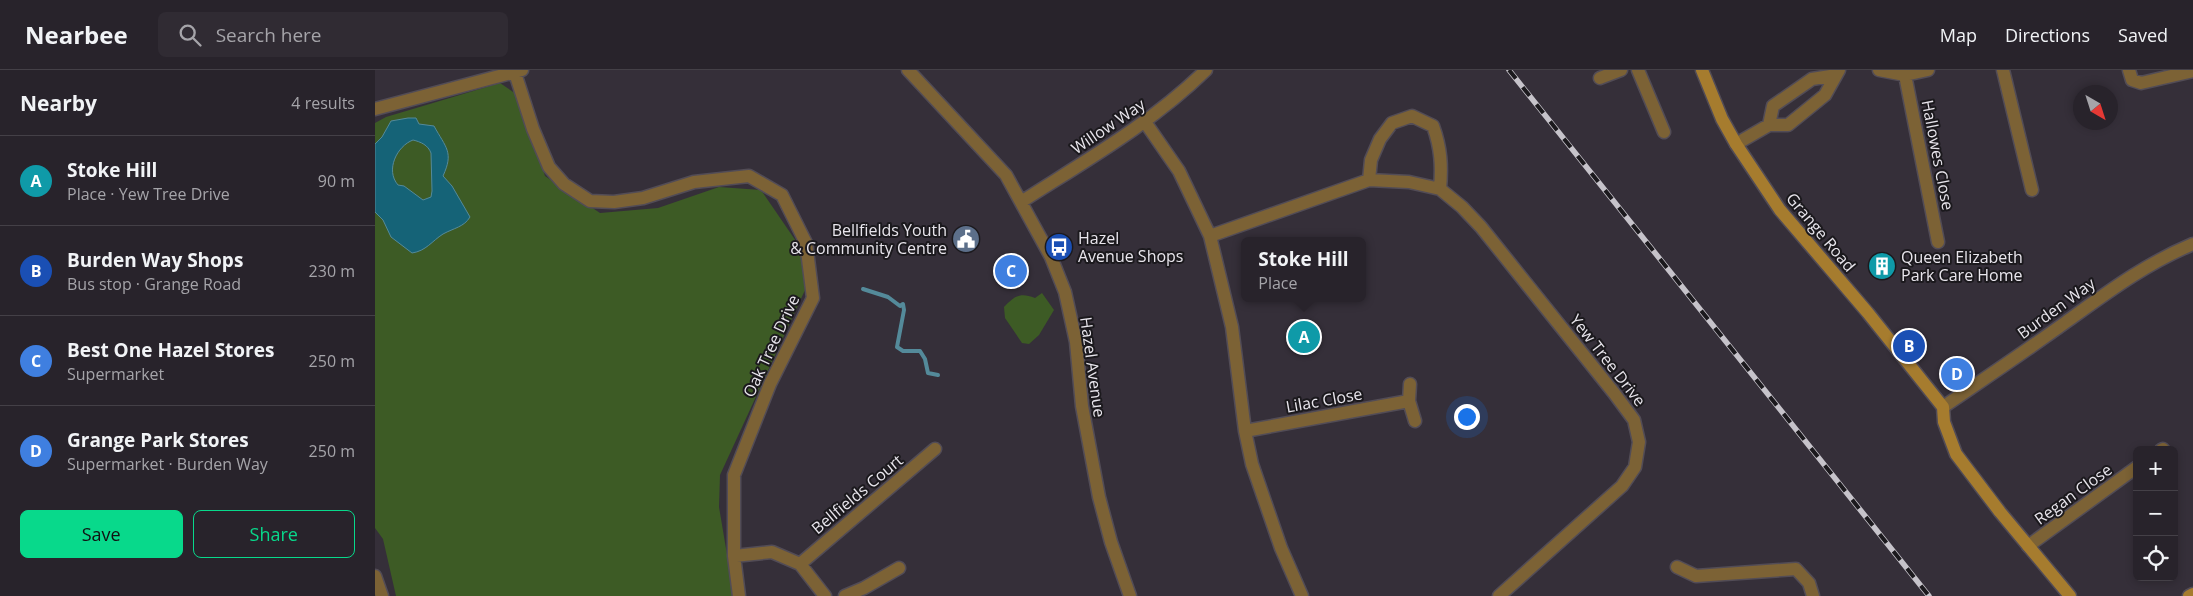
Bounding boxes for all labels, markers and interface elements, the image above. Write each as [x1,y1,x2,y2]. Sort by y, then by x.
search box [158,12,508,57]
text: Nearbee [25,18,128,51]
icon: search [176,21,204,49]
text: Search here [216,22,322,48]
text: Map [1940,23,1977,47]
text: Directions [2005,23,2090,47]
text: Saved [2118,23,2168,47]
north arrow [2073,85,2118,130]
text: Nearby [20,89,97,117]
text: 4 results [291,92,355,114]
street label: Willow Way [1067,93,1150,159]
street label: Hallowes Close [1917,98,1959,212]
text: Stoke Hill [67,157,157,183]
text: A [30,170,42,192]
text: 90 m [318,170,355,192]
text: Place · Yew Tree Drive [67,183,230,205]
street label: Grange Road [1781,188,1861,276]
place label: Bellfields Youth & Community Centre [790,219,947,259]
public building icon: Bellfields Youth & Community Centre [951,224,981,254]
place label: Hazel Avenue Shops [1078,227,1183,267]
bus stop icon: Hazel Avenue Shops [1044,232,1074,262]
popup [1241,237,1366,302]
text: Stoke Hill [1258,246,1349,272]
place label: Queen Elizabeth Park Care Home [1901,246,2023,286]
text: Burden Way Shops [67,247,243,273]
building icon: Queen Elizabeth Park Care Home [1867,251,1897,281]
pin: C [995,252,1027,290]
text: B [31,260,41,282]
text: 230 m [309,260,355,282]
text: Place [1258,272,1298,294]
street label: Burden Way [2013,272,2100,344]
text: Bus stop · Grange Road [67,273,241,295]
street label: Oak Tree Drive [738,291,804,401]
street label: Yew Tree Drive [1565,309,1651,411]
street label: Hazel Avenue [1075,315,1111,419]
pin: A [1288,318,1320,356]
pin: B [1893,327,1925,365]
text: Best One Hazel Stores [67,337,274,363]
text: C [31,350,41,372]
text: 250 m [309,350,355,372]
pin: D [1941,355,1973,393]
text: Supermarket [67,363,164,385]
street label: Lilac Close [1284,382,1364,418]
your location [1454,404,1480,430]
text: Grange Park Stores [67,427,249,453]
text: D [30,440,42,462]
text: 250 m [309,440,355,462]
map controls [2133,446,2178,581]
button: + [2133,446,2178,491]
street label: Bellfields Court [807,449,908,539]
text: Supermarket · Burden Way [67,453,268,475]
street label: Regan Close [2030,458,2116,530]
button: − [2133,491,2178,536]
button: Save [20,510,183,558]
button: Share [193,510,355,558]
button: locate [2133,536,2178,581]

